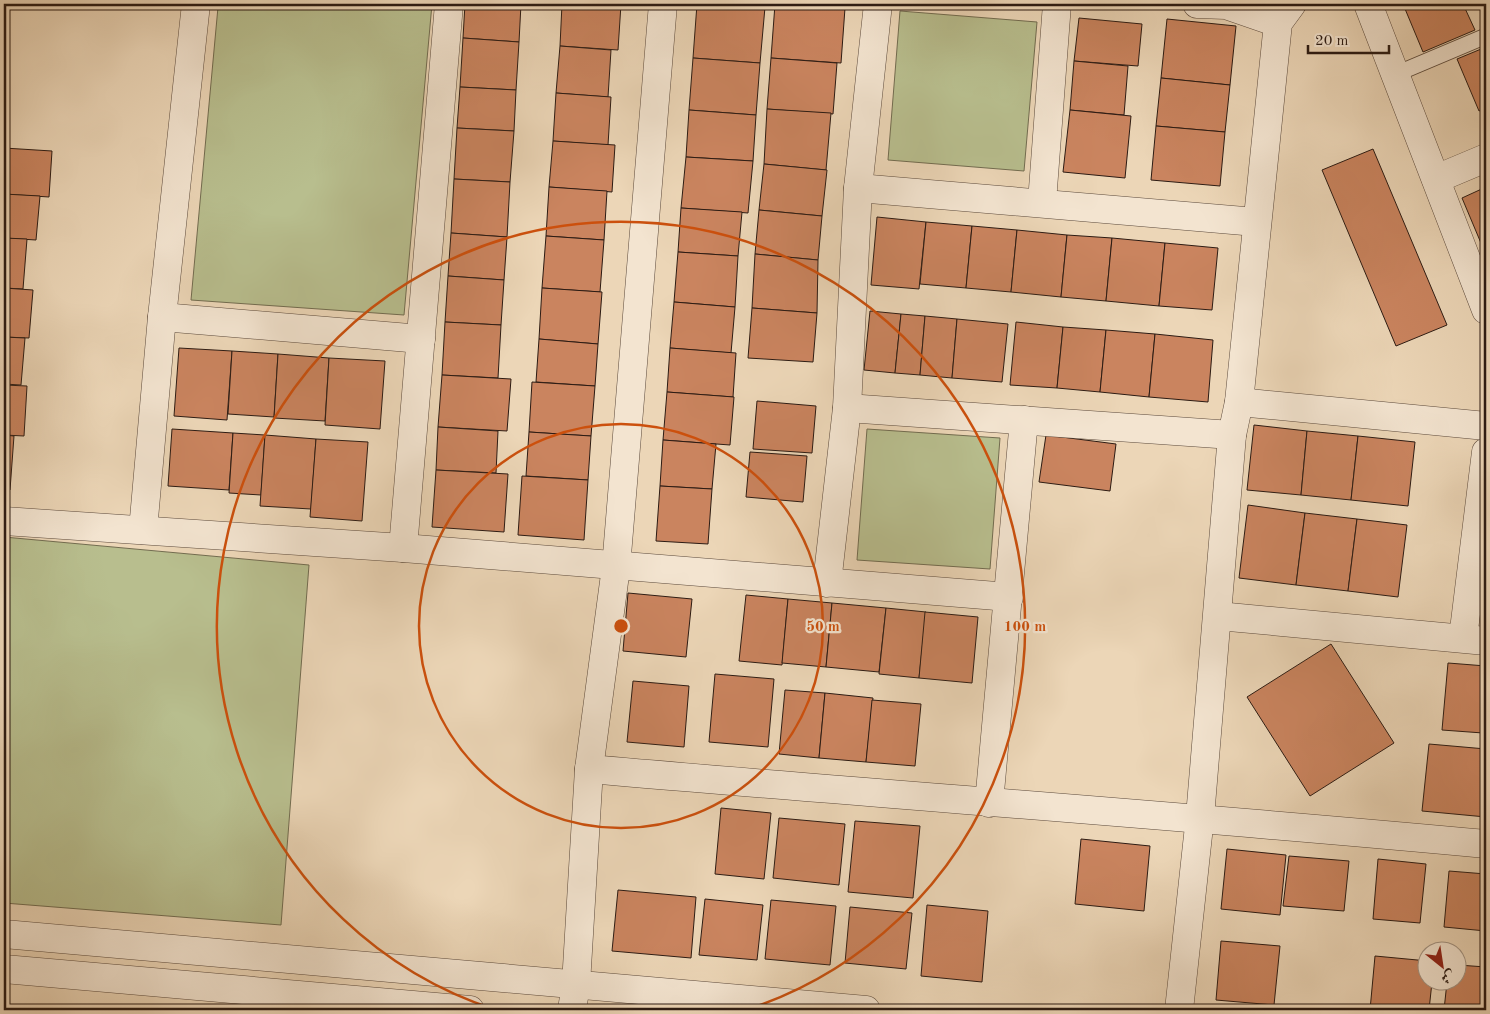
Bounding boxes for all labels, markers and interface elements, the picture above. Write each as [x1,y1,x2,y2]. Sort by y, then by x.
scale bar [1308,22,1389,54]
text: 20 m [1315,34,1349,49]
centre of rings [612,617,630,635]
text: 50 m [806,620,840,635]
text: 100 m [1004,620,1046,635]
north arrow [1418,942,1468,992]
text: ش [1438,967,1458,986]

